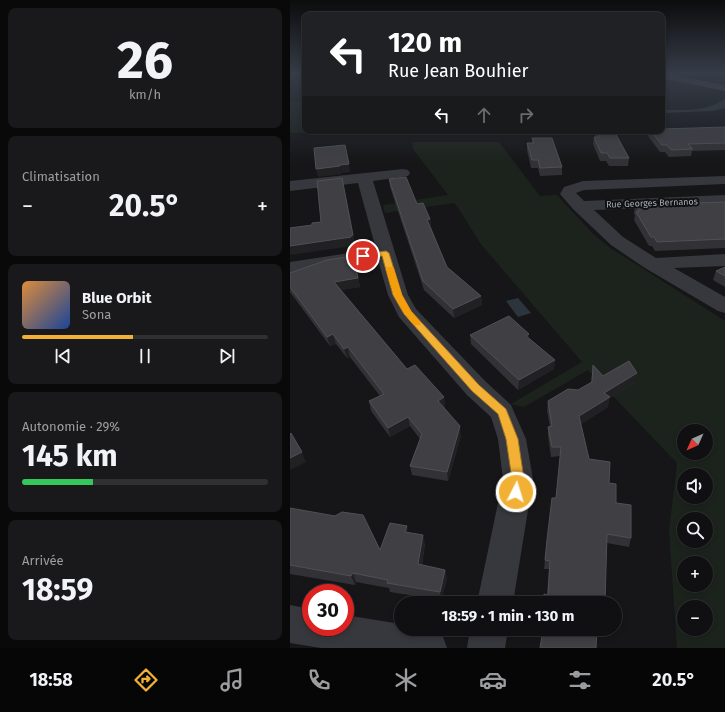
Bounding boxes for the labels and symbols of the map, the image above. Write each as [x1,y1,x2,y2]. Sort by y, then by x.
street label: Rue Georges Bernanos [606,196,698,210]
pin [346,239,380,273]
north arrow [677,424,713,460]
position arrow [495,471,537,513]
speed limit sign: 30 [302,584,354,636]

